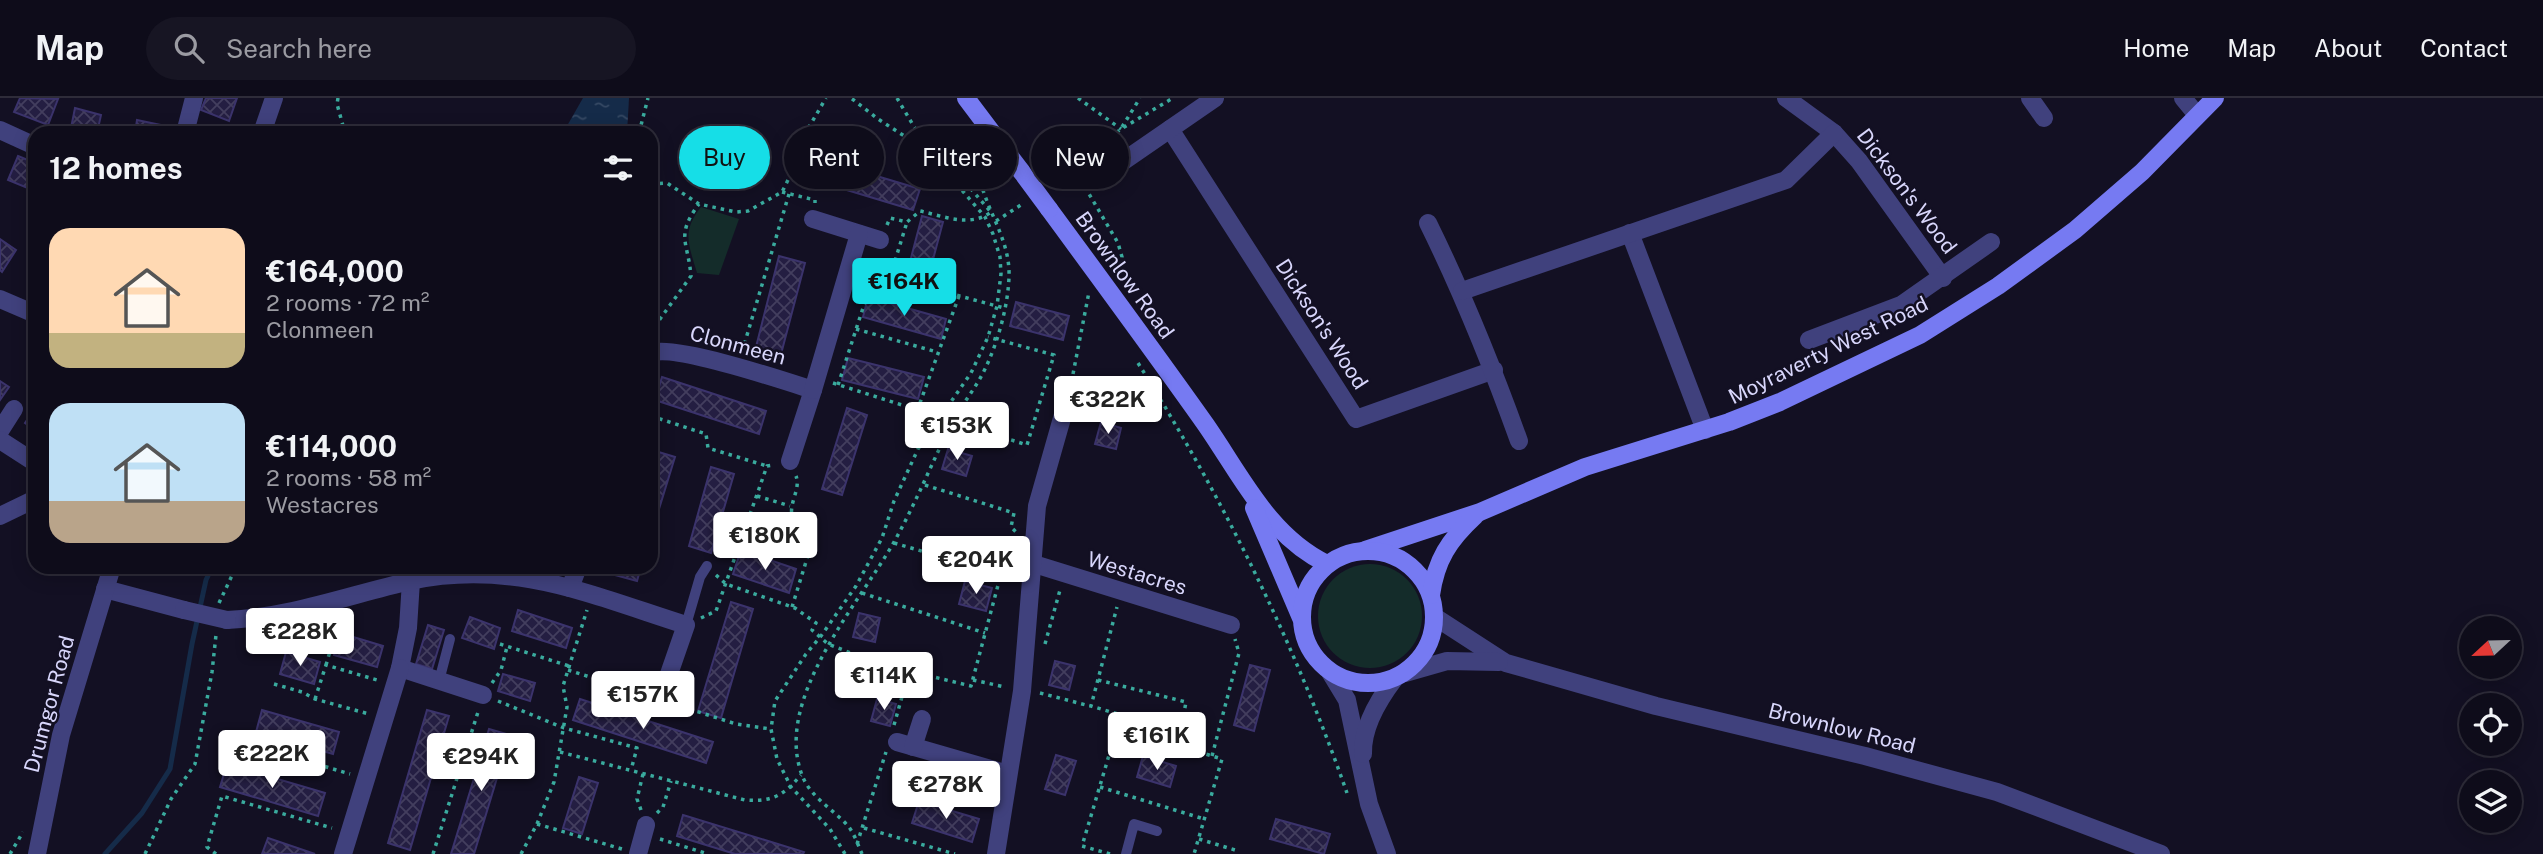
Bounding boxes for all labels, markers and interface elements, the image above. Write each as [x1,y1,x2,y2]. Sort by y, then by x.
search box [146,17,636,80]
text: Map [35,29,104,67]
icon: search [170,29,208,67]
text: Search here [226,33,372,64]
text: Home [2123,34,2189,62]
text: Map [2227,34,2276,62]
text: About [2314,34,2382,62]
text: Contact [2420,34,2508,62]
street label: Dickson's Wood [1852,123,1962,259]
chip: Buy [679,126,770,189]
chip: Rent [784,126,884,189]
chip: Filters [898,126,1017,189]
chip: New [1031,126,1129,189]
icon: filters [599,149,637,187]
text: 12 homes [49,150,183,186]
street label: Brownlow Road [1070,207,1180,343]
text: €164,000 [266,253,404,289]
street label: Dickson's Wood [1271,254,1373,394]
icon: home [105,256,189,340]
pin: €164K [855,258,953,318]
text: €164K [868,267,940,294]
text: 2 rooms · 72 m² [266,289,429,316]
street label: Moyraverty West Road [1724,291,1932,409]
text: Clonmeen [266,316,374,343]
street label: Clonmeen [687,320,789,370]
pin: €322K [1059,376,1157,436]
text: €322K [1070,385,1146,412]
pin: €153K [908,402,1006,462]
text: €153K [921,411,993,438]
text: €114,000 [266,428,397,464]
icon: home [105,431,189,515]
text: 2 rooms · 58 m² [266,464,431,491]
text: Westacres [266,491,379,518]
pin: €180K [716,512,814,572]
text: €180K [729,521,801,548]
pin: €204K [927,536,1025,596]
text: €204K [938,545,1014,572]
street label: Westacres [1084,546,1190,600]
pin: €228K [251,608,349,668]
north arrow [2459,616,2522,679]
map controls [2459,616,2522,833]
text: €228K [262,617,338,644]
street label: Drumgor Road [19,633,79,775]
pin: €114K [835,652,933,712]
text: €114K [851,661,917,688]
pin: €157K [594,672,692,731]
text: €157K [607,680,679,707]
button: locate [2459,693,2522,756]
street label: Brownlow Road [1766,698,1918,758]
pin: €161K [1108,712,1206,772]
text: €161K [1124,721,1190,748]
pin: €222K [223,730,321,790]
pin: €294K [432,734,530,793]
text: €222K [234,739,310,766]
text: €294K [443,742,519,769]
pin: €278K [897,762,995,821]
text: €278K [908,770,984,797]
button: layers [2459,770,2522,833]

